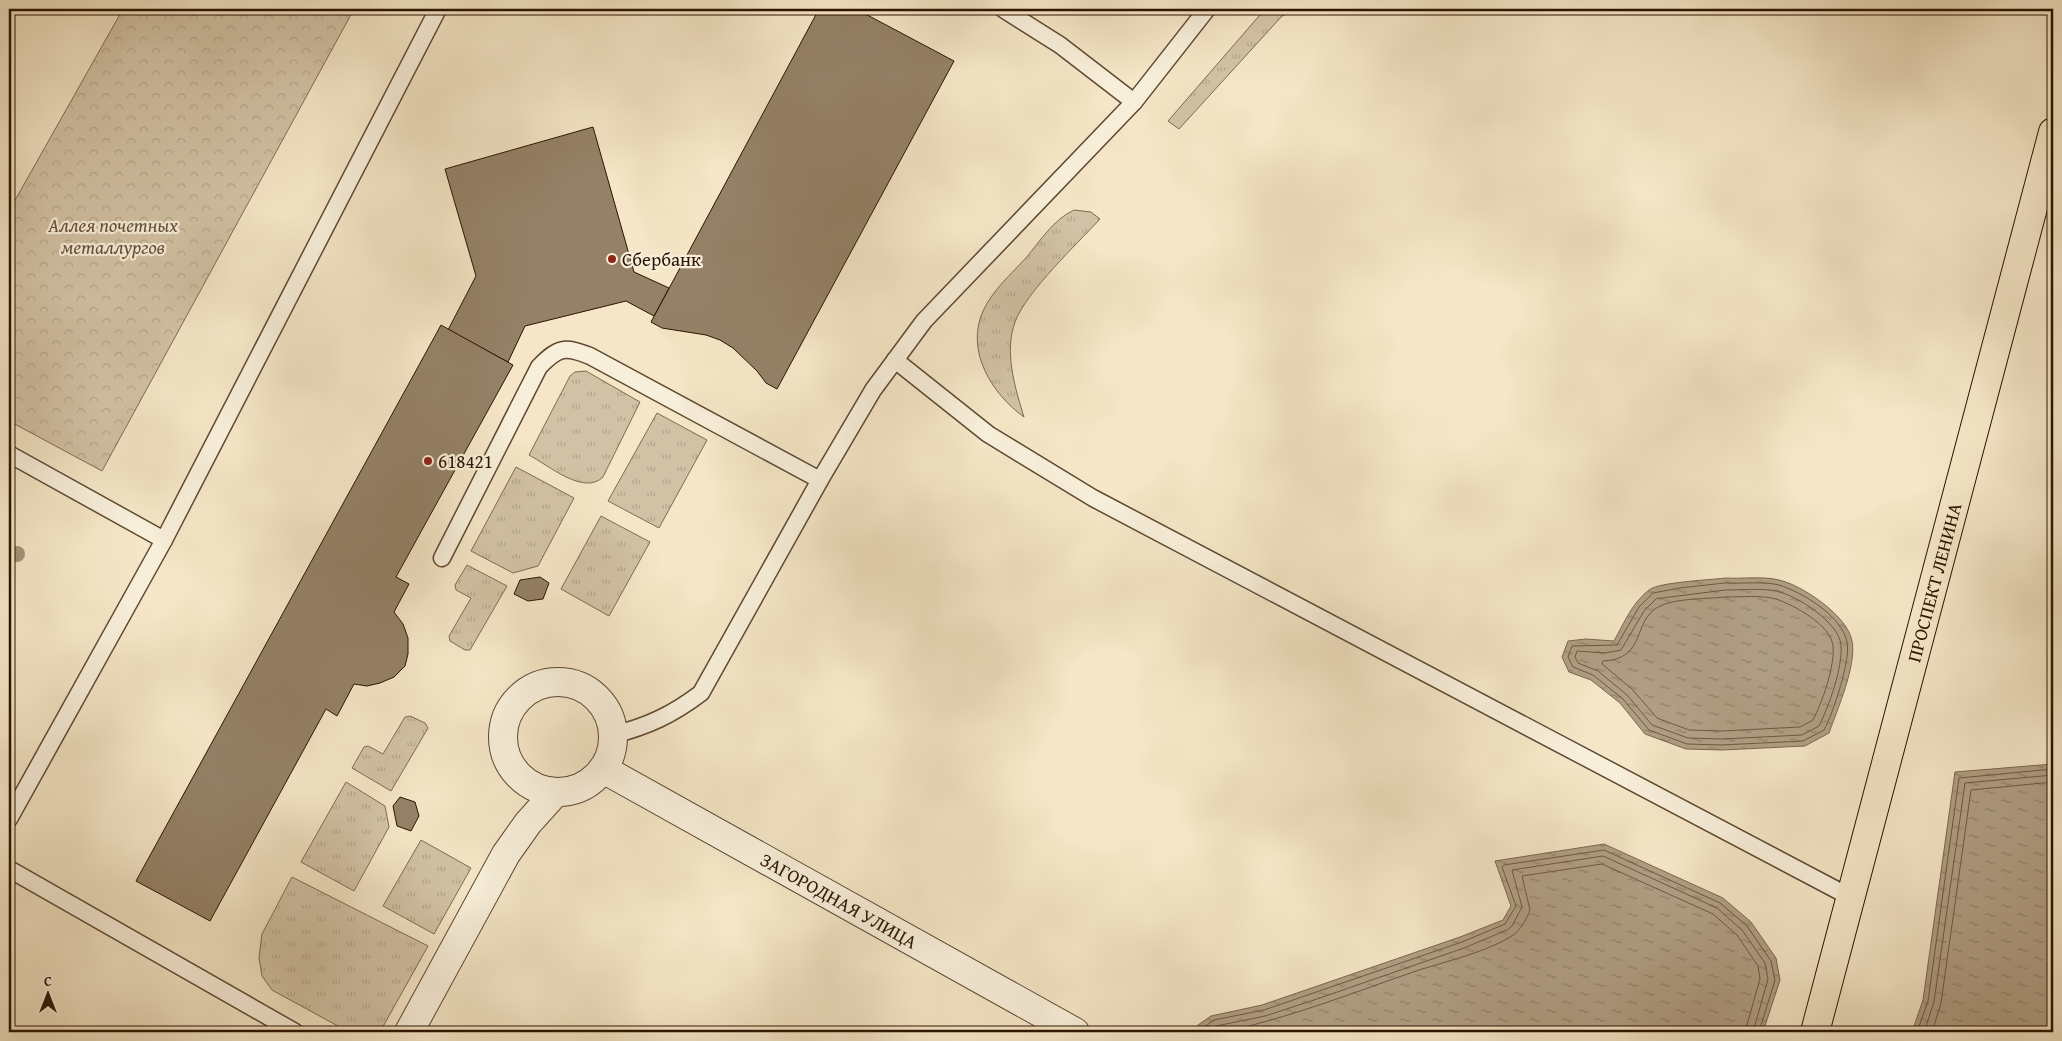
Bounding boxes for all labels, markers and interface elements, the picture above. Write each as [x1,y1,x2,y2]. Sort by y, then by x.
park label: Аллея почетных металлургов [47,211,178,261]
place label: Сбербанк [622,245,701,273]
marker: Сбербанк [606,253,618,265]
place label: 618421 [438,447,493,475]
marker: 618421 [422,455,434,467]
street label: ПРОСПЕКТ ЛЕНИНА [1899,499,1969,665]
street label: ЗАГОРОДНАЯ УЛИЦА [755,845,923,956]
north arrow [22,968,72,1018]
text: С [44,971,52,991]

